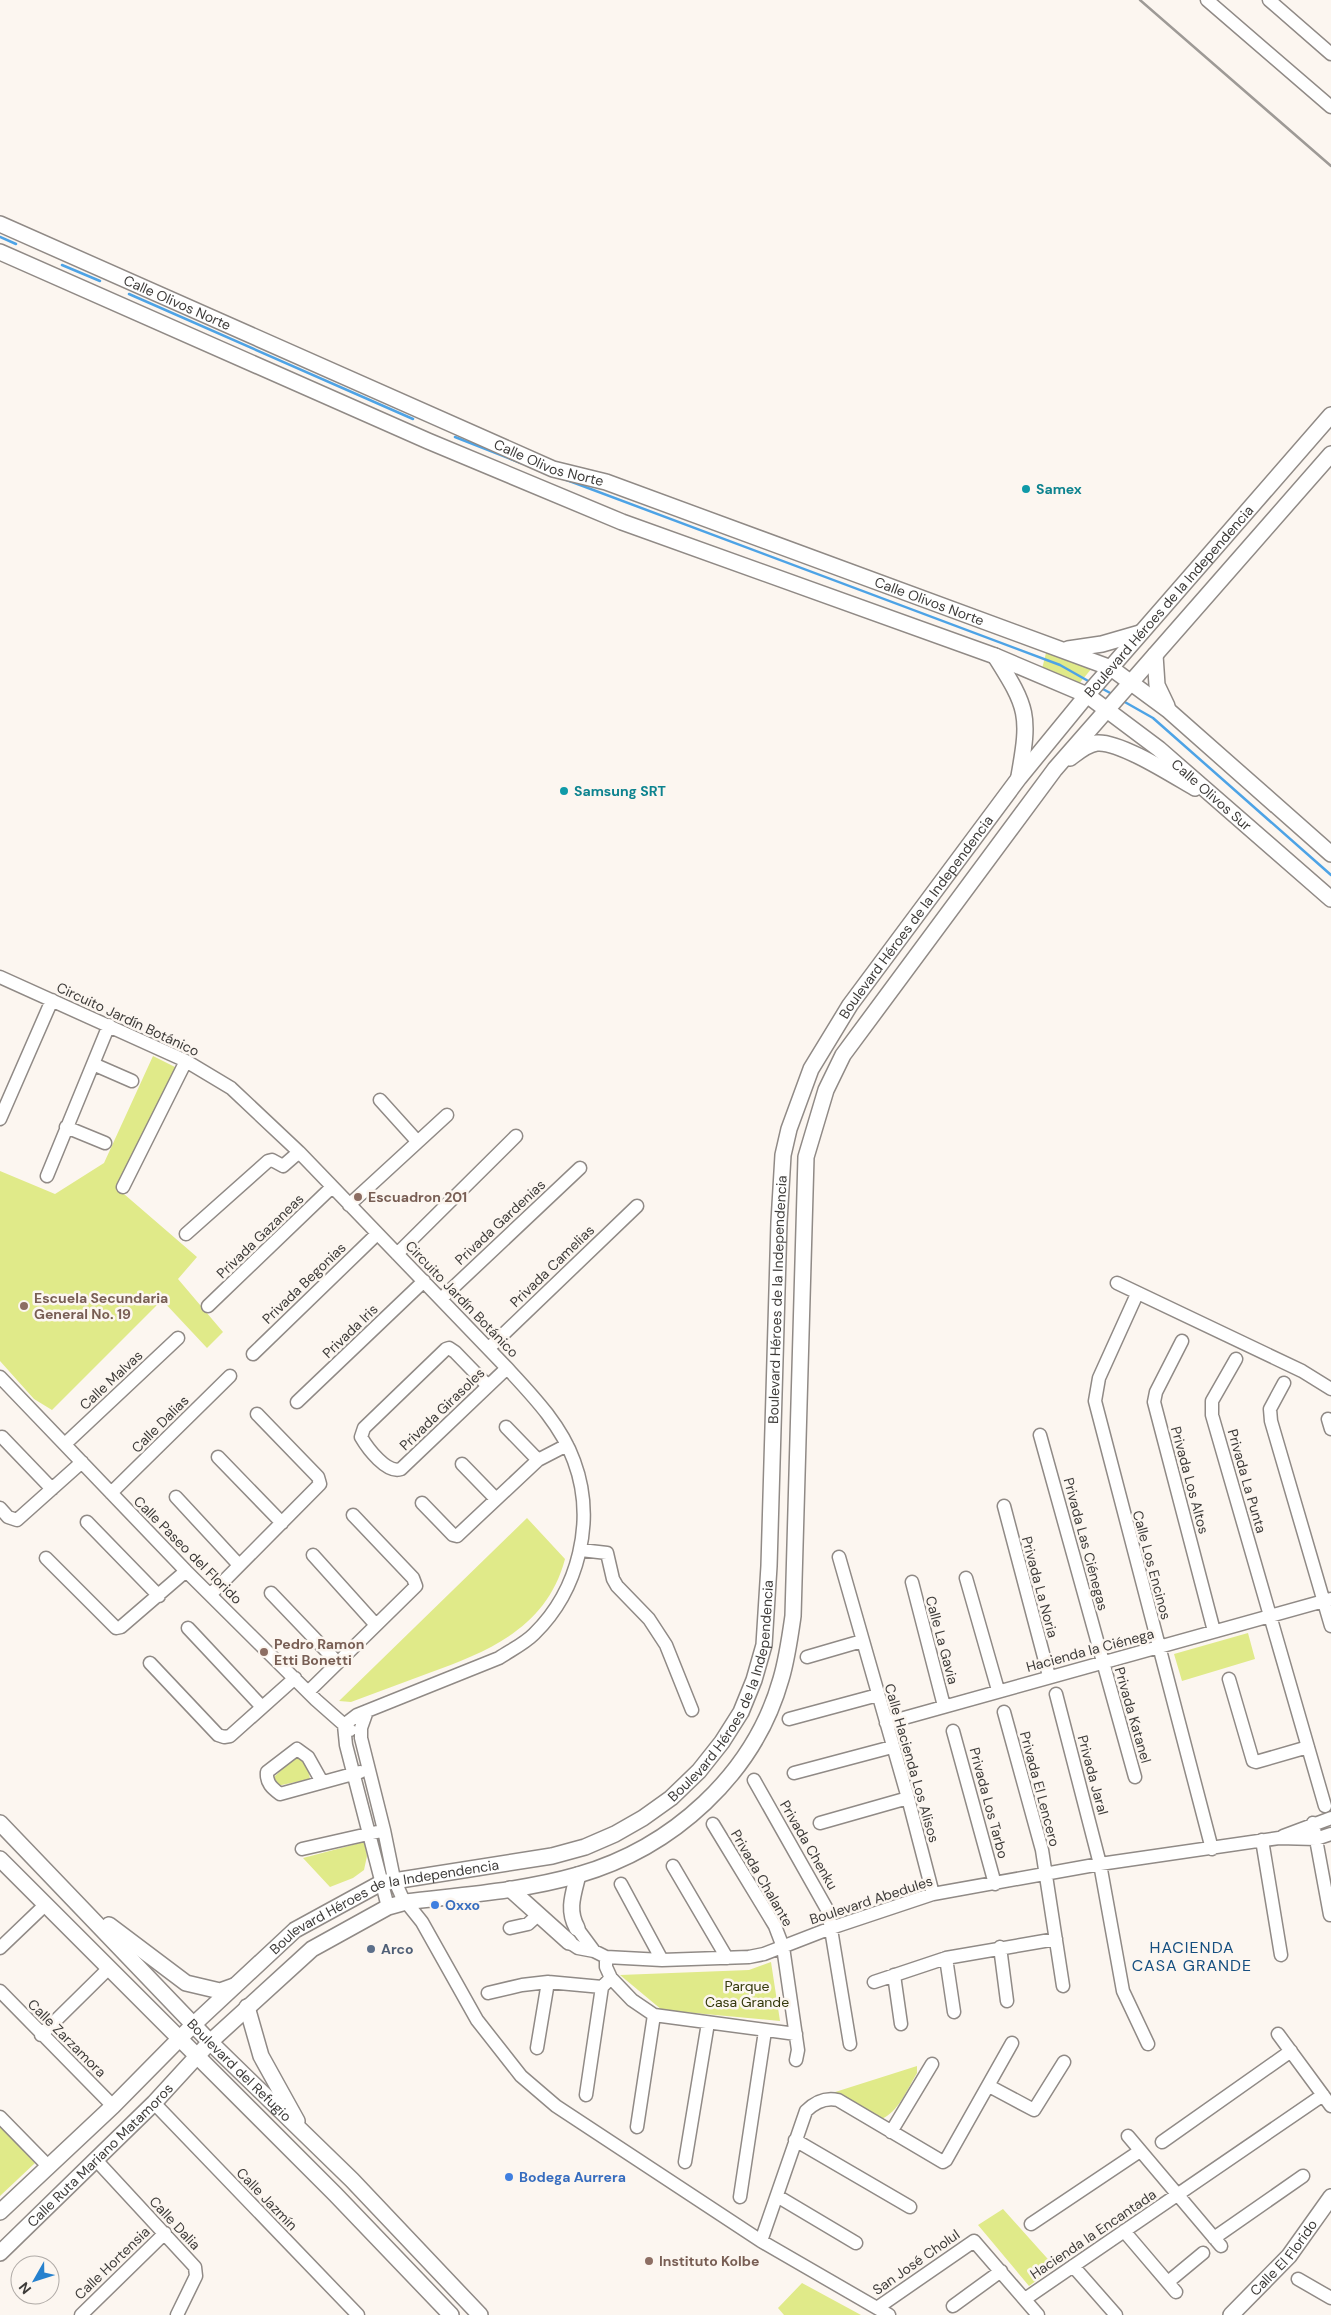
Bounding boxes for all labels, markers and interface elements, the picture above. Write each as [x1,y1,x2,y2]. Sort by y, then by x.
street label: Calle Olivos Norte [121,271,234,334]
street label: Calle Olivos Norte [491,435,606,490]
place label: Samex [1036,480,1082,498]
marker: Samex [1020,483,1032,495]
street label: Boulevard Héroes de la Independencia [1080,501,1257,701]
street label: Calle Olivos Norte [872,573,987,630]
street label: Calle Olivos Sur [1168,755,1255,835]
place label: Samsung SRT [574,782,666,800]
marker: Samsung SRT [558,785,570,797]
street label: Boulevard Héroes de la Independencia [835,812,997,1022]
street label: Circuito Jardín Botánico [54,978,202,1060]
street label: Privada Gardenias [451,1175,549,1269]
street label: Boulevard Héroes de la Independencia [764,1175,791,1424]
place label: Escuadron 201 [368,1188,467,1206]
street label: Privada Gazaneas [213,1190,307,1282]
marker: Escuadron 201 [352,1191,364,1203]
street label: Privada Camelias [506,1221,598,1311]
street label: Circuito Jardín Botánico [402,1237,522,1361]
street label: Privada Begonias [258,1238,350,1328]
place label: Escuela Secundaria General No. 19 [34,1289,168,1323]
marker: Escuela Secundaria General No. 19 [18,1300,30,1312]
street label: Privada Iris [318,1300,382,1362]
street label: Calle Malvas [76,1346,146,1414]
street label: Privada Girasoles [396,1364,488,1454]
street label: Calle Dalias [127,1391,193,1457]
street label: Privada Los Altos [1167,1424,1213,1536]
street label: Privada La Punta [1224,1427,1270,1535]
street label: Privada Las Ciénegas [1060,1476,1112,1612]
street label: Calle Paseo del Florido [130,1492,246,1608]
street label: Calle Los Encinos [1129,1508,1175,1622]
street label: Privada La Noria [1018,1534,1062,1640]
street label: Boulevard Héroes de la Independencia [664,1579,777,1805]
street label: Calle La Gavia [922,1594,962,1686]
street label: Hacienda la Ciénega [1024,1624,1156,1676]
place label: Pedro Ramon Etti Bonetti [274,1635,364,1669]
marker: Pedro Ramon Etti Bonetti [258,1646,270,1658]
street label: Privada Katanel [1111,1665,1155,1765]
street label: Calle Hacienda Los Alisos [881,1681,943,1845]
street label: Privada El Lencero [1016,1729,1064,1849]
street label: Privada Jaral [1074,1733,1112,1817]
street label: Privada Los Tarbo [966,1745,1012,1861]
street label: Privada Chenku [776,1797,842,1893]
street label: Privada Chalante [727,1826,797,1930]
street label: Boulevard Héroes de la Independencia [266,1856,500,1958]
street label: Boulevard Abedules [807,1872,935,1928]
place label: Oxxo [445,1896,480,1914]
marker: Oxxo [429,1899,441,1911]
district label: HACIENDA CASA GRANDE [1132,1937,1252,1976]
place label: Arco [381,1940,414,1958]
marker: Arco [365,1943,377,1955]
park label: Parque Casa Grande [705,1977,789,2011]
street label: Calle Zarzamora [24,1995,110,2081]
street label: Boulevard del Refugio [183,2015,295,2125]
street label: Calle Ruta Mariano Matamoros [23,2079,177,2231]
street label: Calle Jazmín [233,2164,301,2234]
place label: Bodega Aurrera [519,2168,626,2186]
marker: Bodega Aurrera [503,2171,515,2183]
street label: Hacienda la Encantada [1027,2185,1159,2283]
street label: Calle Dalia [146,2192,204,2254]
street label: Calle El Florido [1246,2216,1321,2300]
street label: Calle Hortensia [71,2223,153,2303]
street label: San José Cholul [869,2225,963,2299]
place label: Instituto Kolbe [659,2252,759,2270]
north arrow [10,2255,60,2305]
marker: Instituto Kolbe [643,2255,655,2267]
text: N [15,2279,35,2298]

